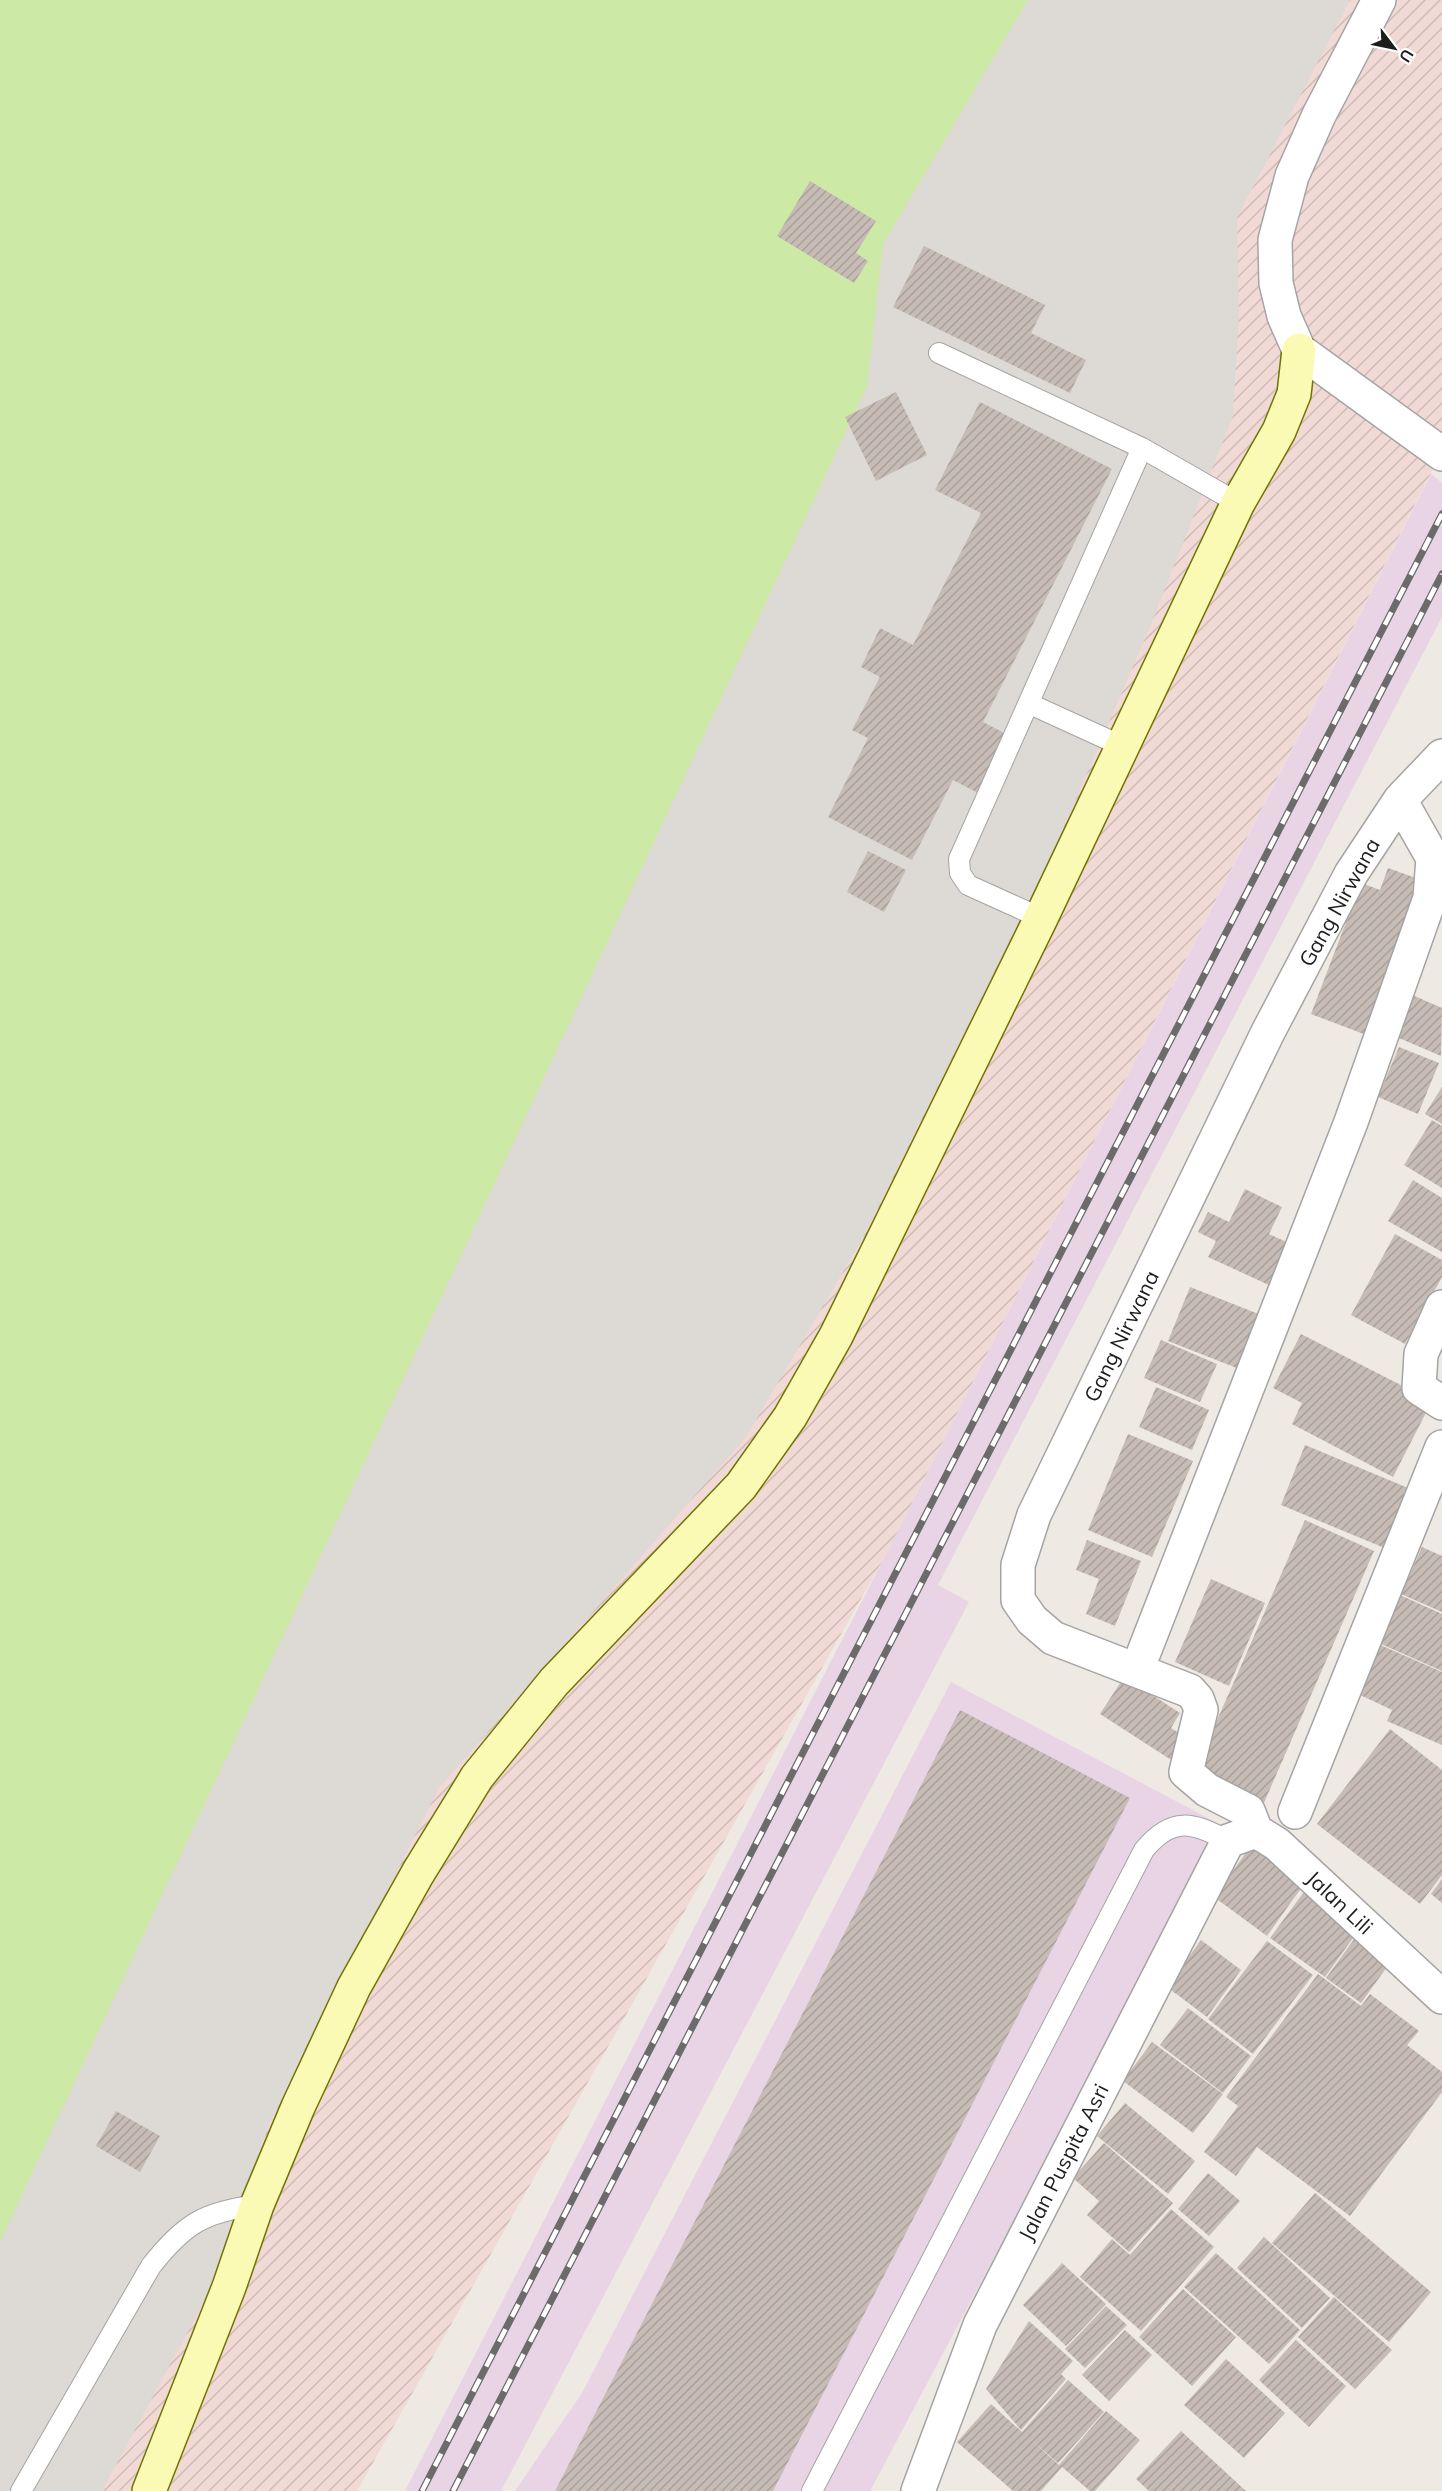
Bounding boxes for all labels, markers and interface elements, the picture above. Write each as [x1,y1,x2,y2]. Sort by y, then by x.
north arrow [1364,18,1424,78]
text: U [1395,46,1418,66]
street label: Gang Nirwana [1293,833,1385,971]
street label: Gang Nirwana [1078,1266,1164,1406]
street label: Jalan Lili [1301,1865,1379,1939]
street label: Jalan Puspita Asri [1012,2079,1114,2245]

